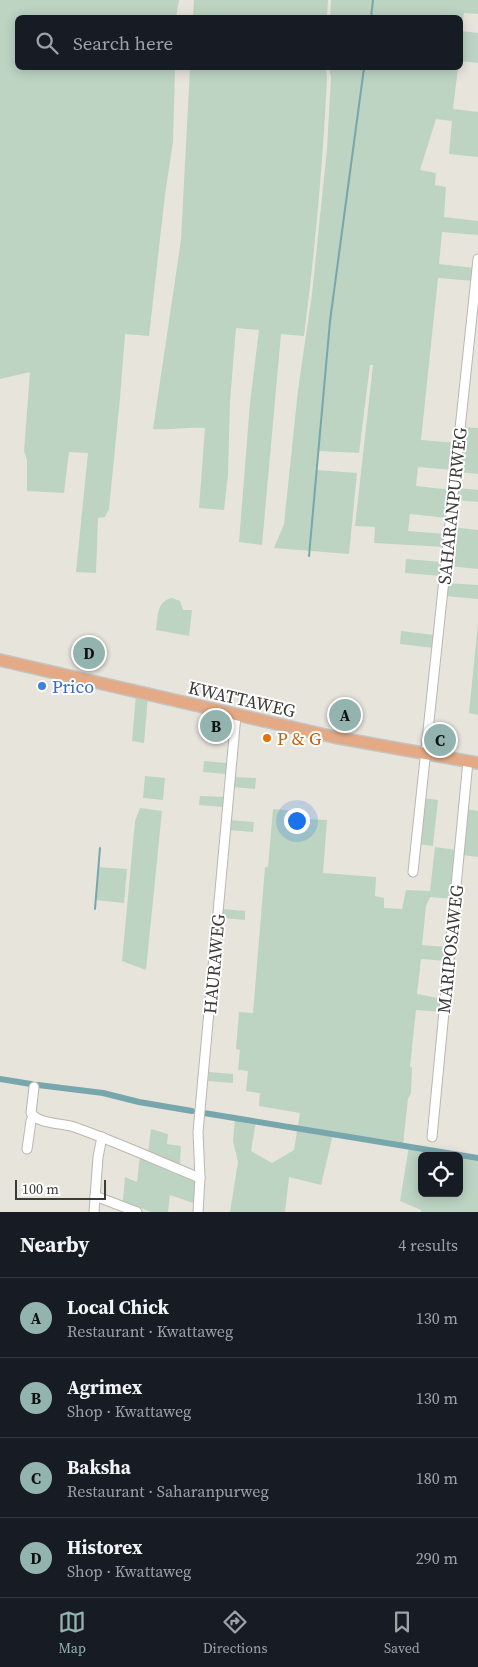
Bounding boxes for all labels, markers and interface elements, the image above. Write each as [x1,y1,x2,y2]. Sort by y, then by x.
search box [15,15,463,70]
icon: search [33,29,61,57]
text: Search here [73,30,173,56]
street label: SAHARANPURWEG [431,426,473,586]
pin: D [73,634,105,672]
place label: Prico [52,674,94,699]
street label: KWATTAWEG [186,675,298,723]
marker: Prico [36,680,48,692]
pin: A [329,696,361,734]
pin: B [200,707,232,745]
pin: C [424,721,456,759]
place label: P & G [277,726,321,751]
marker: P & G [261,732,273,744]
your location [284,808,310,834]
street label: MARIPOSAWEG [431,883,469,1015]
street label: HAURAWEG [197,913,231,1015]
map controls [418,1152,463,1197]
button: locate [418,1152,463,1197]
scale bar [15,1177,106,1200]
text: 100 m [22,1179,59,1199]
text: Nearby [20,1230,90,1259]
text: 4 results [398,1234,458,1256]
text: Local Chick [67,1294,169,1320]
text: A [31,1307,41,1329]
text: 130 m [416,1307,458,1329]
text: Restaurant · Kwattaweg [67,1320,233,1342]
text: Agrimex [67,1374,142,1400]
text: B [31,1387,41,1409]
text: 130 m [416,1387,458,1409]
text: Shop · Kwattaweg [67,1400,191,1422]
text: Baksha [67,1454,131,1480]
text: C [31,1467,41,1489]
text: 180 m [416,1467,458,1489]
text: Restaurant · Saharanpurweg [67,1480,269,1502]
text: Historex [67,1534,142,1560]
text: D [30,1547,42,1569]
text: 290 m [416,1547,458,1569]
text: Shop · Kwattaweg [67,1560,191,1582]
tab: Map [58,1608,86,1658]
tab: Directions [203,1608,267,1658]
tab: Saved [384,1608,420,1658]

